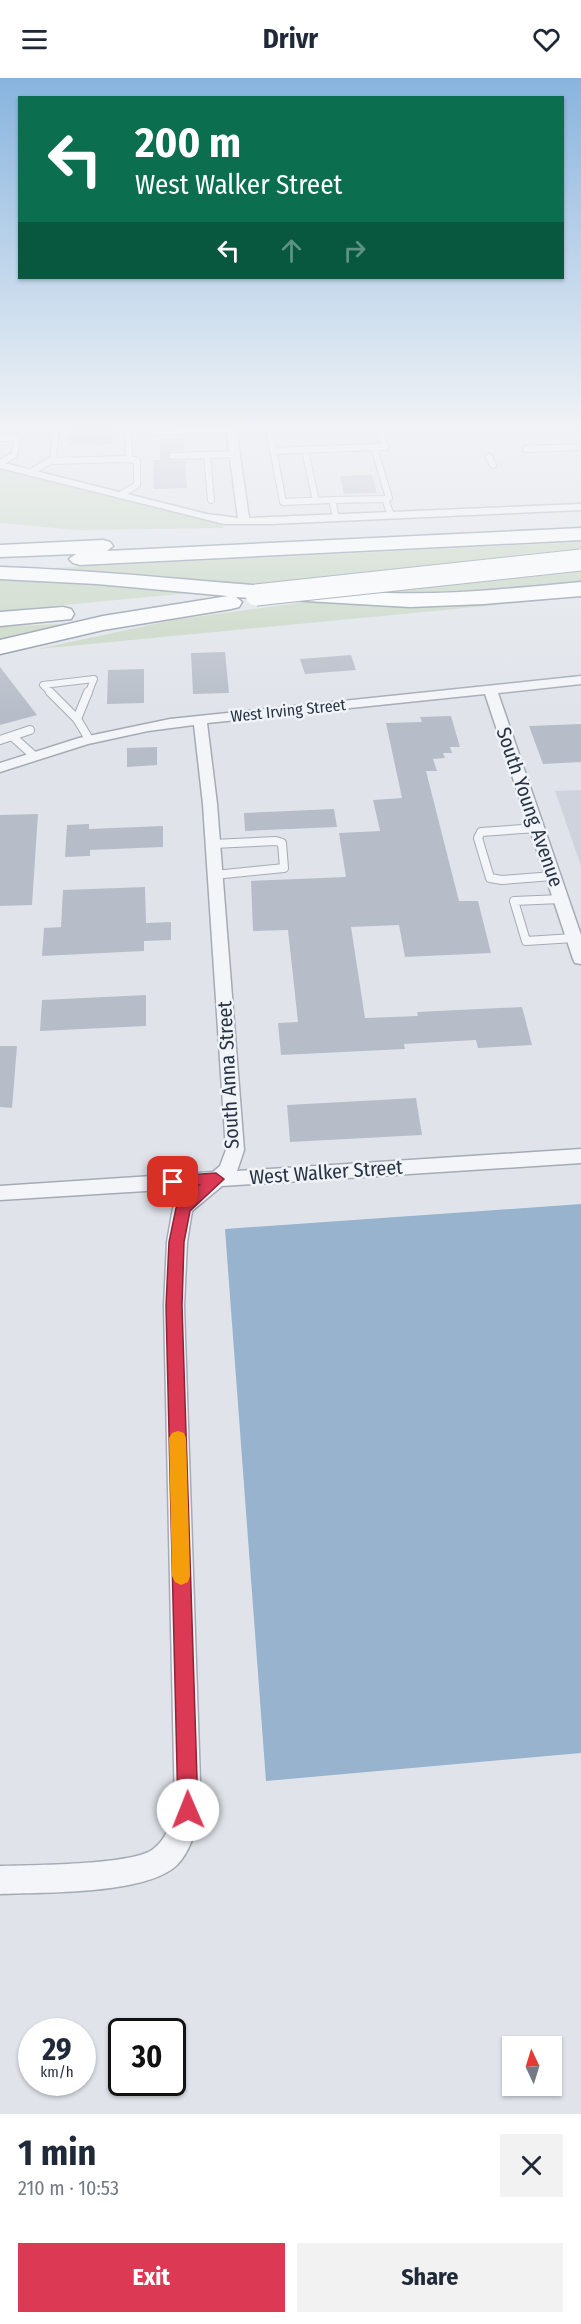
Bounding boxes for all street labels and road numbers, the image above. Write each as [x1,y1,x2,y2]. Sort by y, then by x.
street label: West Irving Street [230,695,347,726]
street label: South Young Avenue [491,724,569,890]
street label: South Anna Street [212,1000,244,1150]
street label: West Walker Street [249,1155,404,1189]

